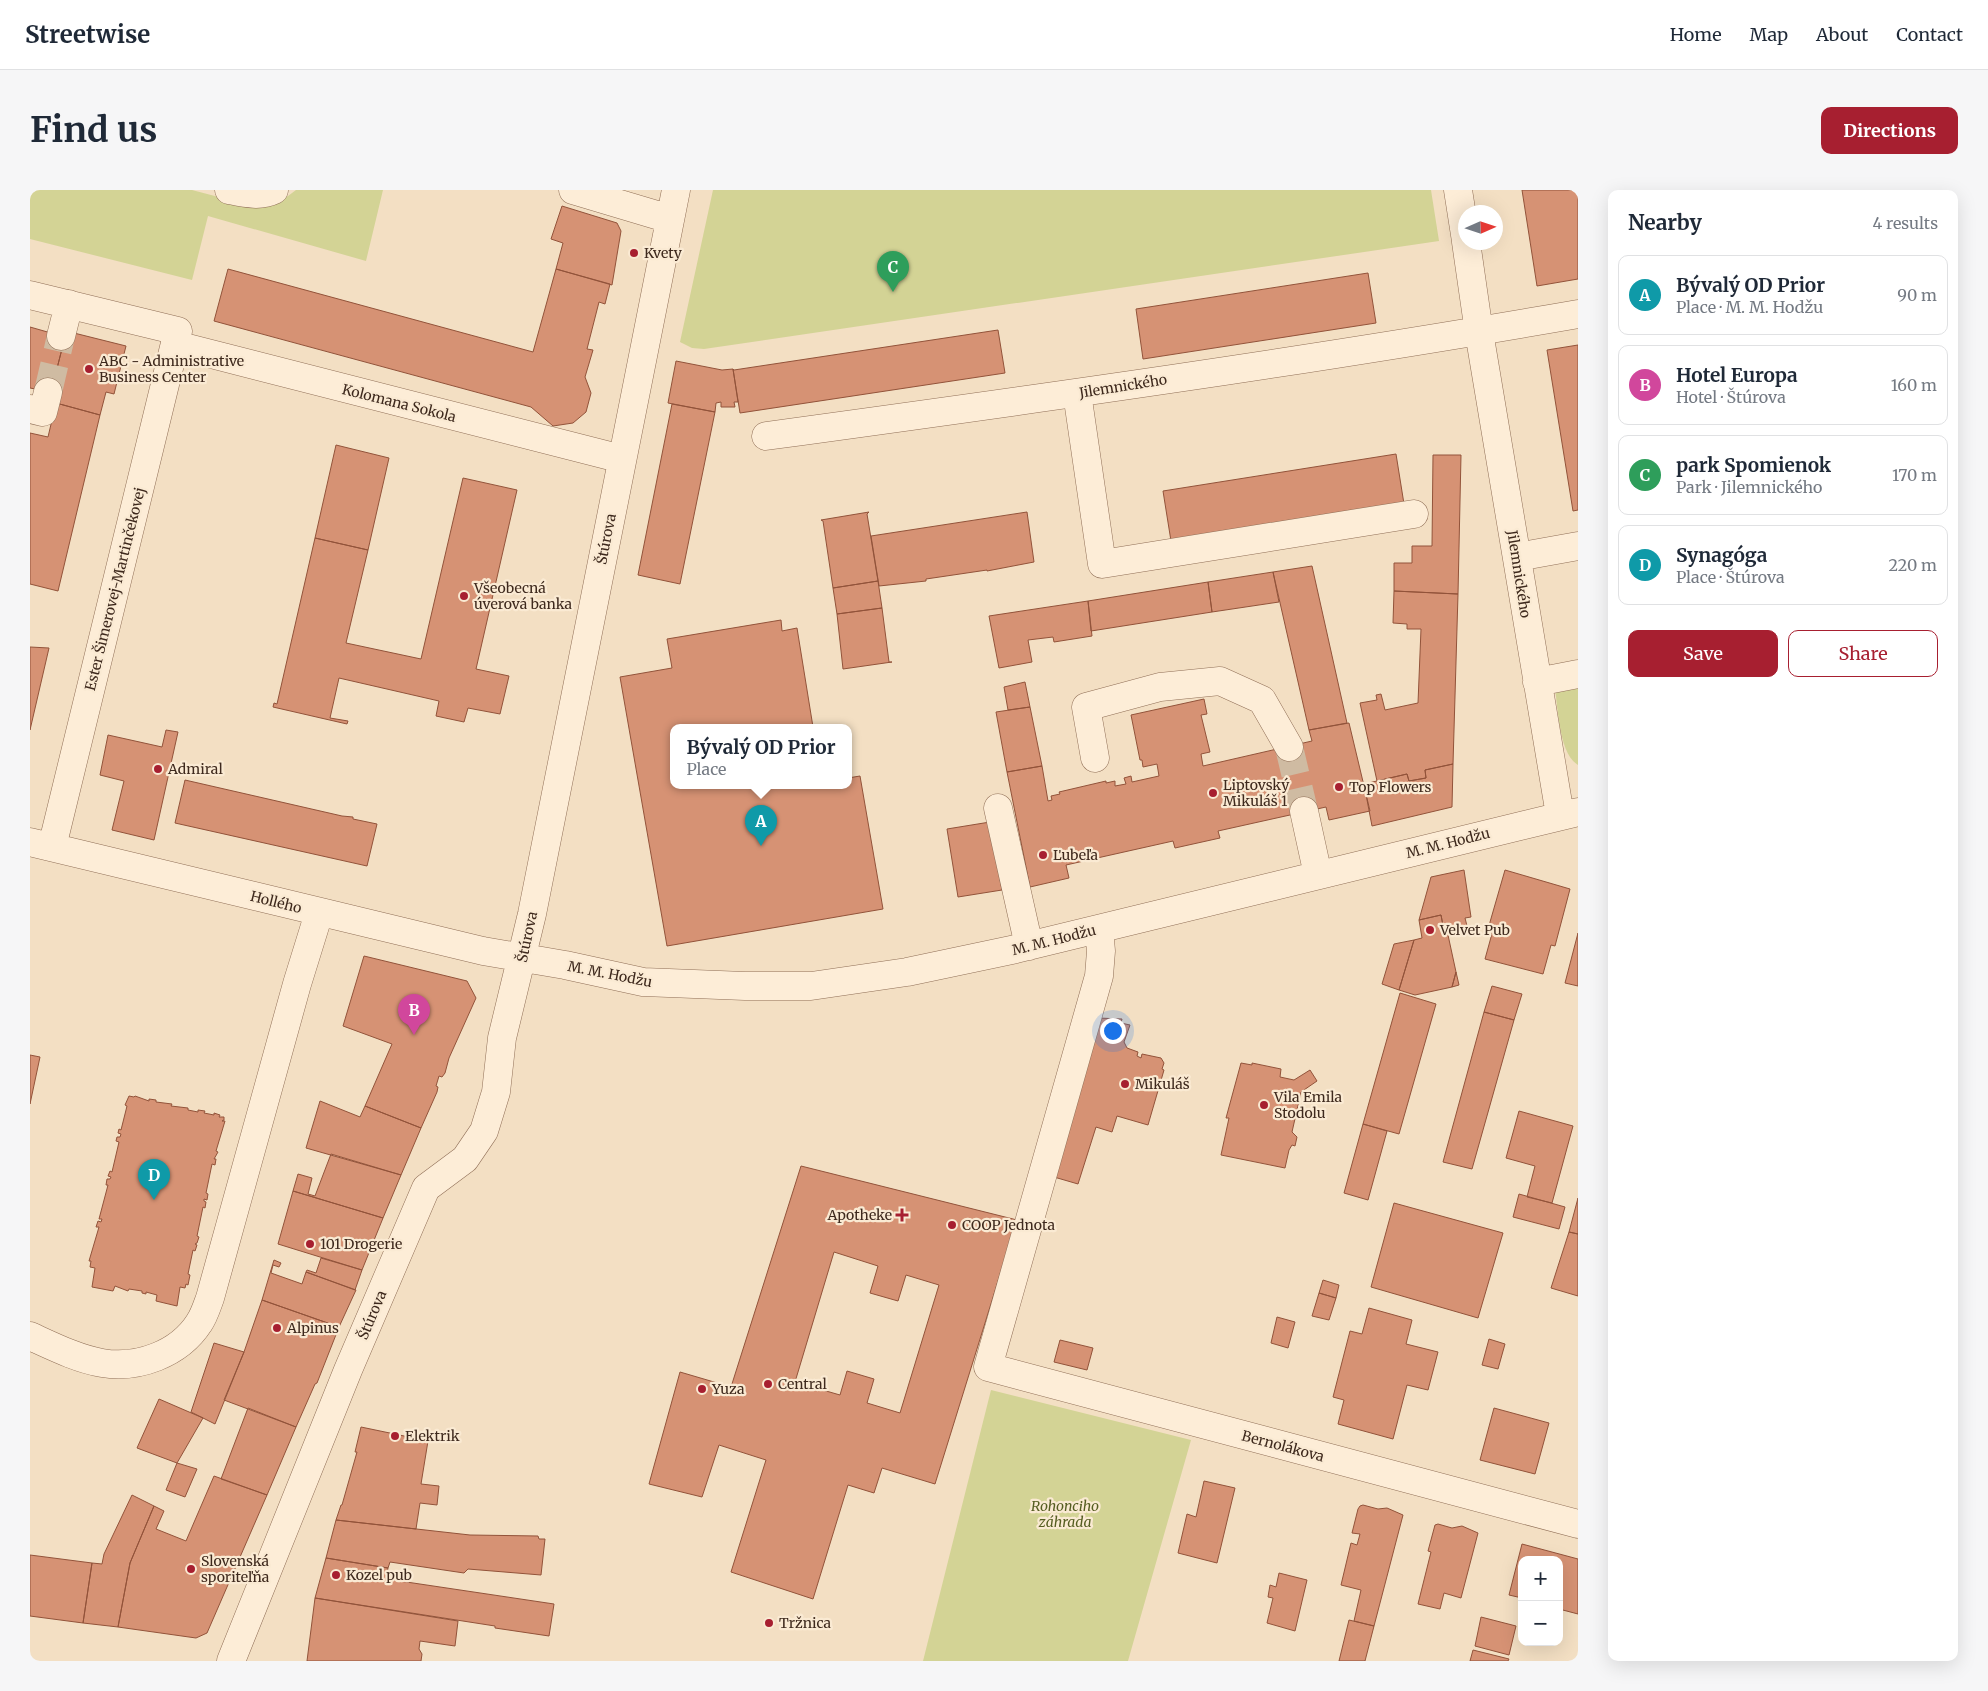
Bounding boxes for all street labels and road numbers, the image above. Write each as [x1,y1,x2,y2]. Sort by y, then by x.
street label: Jilemnického [1077,370,1168,402]
street label: Kolomana Sokola [340,380,458,426]
street label: Ester Šimerovej-Martinčekovej [81,485,149,693]
street label: Štúrova [592,511,620,566]
street label: Jilemnického [1503,528,1535,619]
street label: M. M. Hodžu [1404,824,1492,862]
street label: Hollého [248,887,304,917]
street label: Štúrova [513,909,541,964]
street label: M. M. Hodžu [1010,921,1098,959]
street label: M. M. Hodžu [566,957,654,991]
street label: Štúrova [354,1287,391,1342]
street label: Bernolákova [1240,1426,1327,1466]

